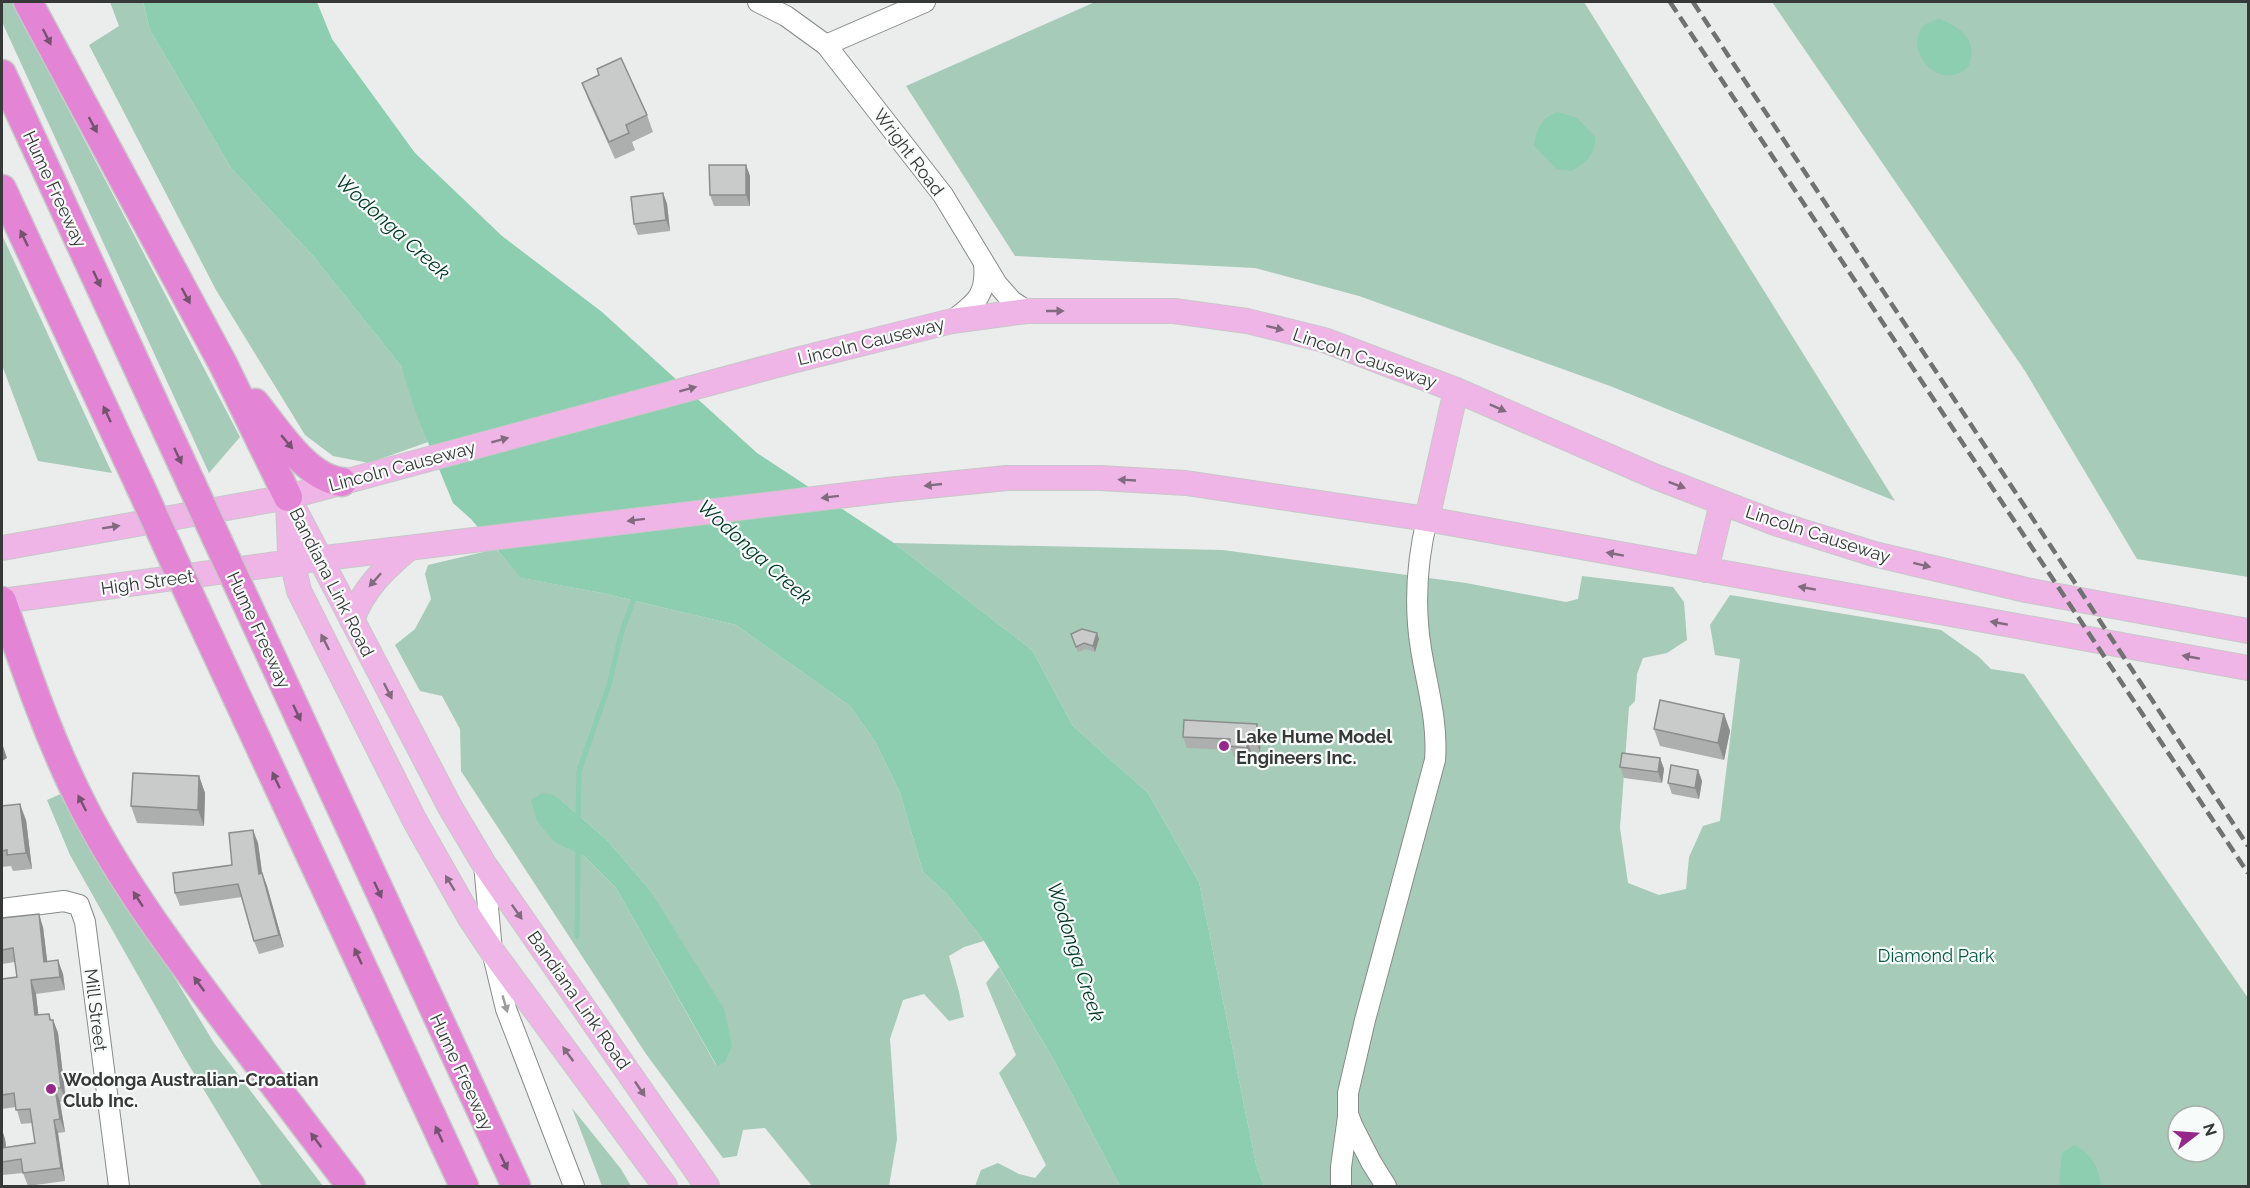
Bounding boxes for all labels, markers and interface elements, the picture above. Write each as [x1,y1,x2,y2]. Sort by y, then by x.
one-way arrow [42,29,52,46]
street label: Wright Road [869,104,949,200]
one-way arrow [88,117,98,134]
street label: Hume Freeway [19,127,91,251]
water label: Wodonga Creek [331,169,455,285]
one-way arrow [20,229,29,246]
one-way arrow [92,271,101,288]
one-way arrow [181,288,191,305]
one-way arrow [1045,306,1064,316]
street label: Lincoln Causeway [795,312,947,369]
one-way arrow [1266,324,1284,334]
street label: Lincoln Causeway [1290,324,1440,393]
one-way arrow [679,384,697,393]
one-way arrow [1489,403,1507,413]
one-way arrow [102,406,111,423]
one-way arrow [280,434,292,449]
one-way arrow [491,435,509,445]
street label: Lincoln Causeway [326,436,478,496]
one-way arrow [174,448,183,465]
one-way arrow [1118,475,1137,484]
one-way arrow [923,480,942,490]
one-way arrow [1668,481,1686,490]
one-way arrow [820,492,839,502]
water label: Wodonga Creek [693,494,817,610]
street label: Lincoln Causeway [1743,501,1893,567]
street label: Bandiana Link Road [285,504,379,660]
one-way arrow [626,516,645,525]
one-way arrow [101,523,120,532]
one-way arrow [1605,549,1624,558]
one-way arrow [1912,561,1931,571]
street label: High Street [99,565,195,599]
street label: Hume Freeway [223,568,295,692]
one-way arrow [369,572,382,587]
one-way arrow [1797,584,1816,593]
one-way arrow [1989,618,2008,627]
one-way arrow [320,634,330,651]
one-way arrow [2181,652,2200,661]
one-way arrow [383,683,393,700]
one-way arrow [292,704,302,722]
place label: Lake Hume Model Engineers Inc. [1236,726,1393,768]
marker: Lake Hume Model Engineers Inc. [1217,739,1231,753]
one-way arrow [271,771,280,788]
one-way arrow [77,794,87,811]
one-way arrow [444,875,455,891]
water label: Wodonga Creek [1042,879,1110,1025]
one-way arrow [374,882,383,899]
one-way arrow [133,891,144,907]
one-way arrow [511,903,523,919]
street label: Bandiana Link Road [523,927,635,1073]
park label: Diamond Park [1878,945,1995,966]
one-way arrow [353,947,363,965]
street label: Mill Street [80,967,112,1053]
one-way arrow [193,976,205,991]
one-way arrow [501,995,510,1013]
street label: Hume Freeway [426,1010,498,1134]
one-way arrow [563,1047,575,1062]
place label: Wodonga Australian-Croatian Club Inc. [63,1069,319,1111]
one-way arrow [634,1081,646,1097]
marker: Wodonga Australian-Croatian Club Inc. [44,1082,58,1096]
north arrow [2166,1104,2226,1164]
text: N [2199,1121,2221,1138]
one-way arrow [435,1125,444,1142]
one-way arrow [309,1132,322,1148]
one-way arrow [500,1154,509,1171]

